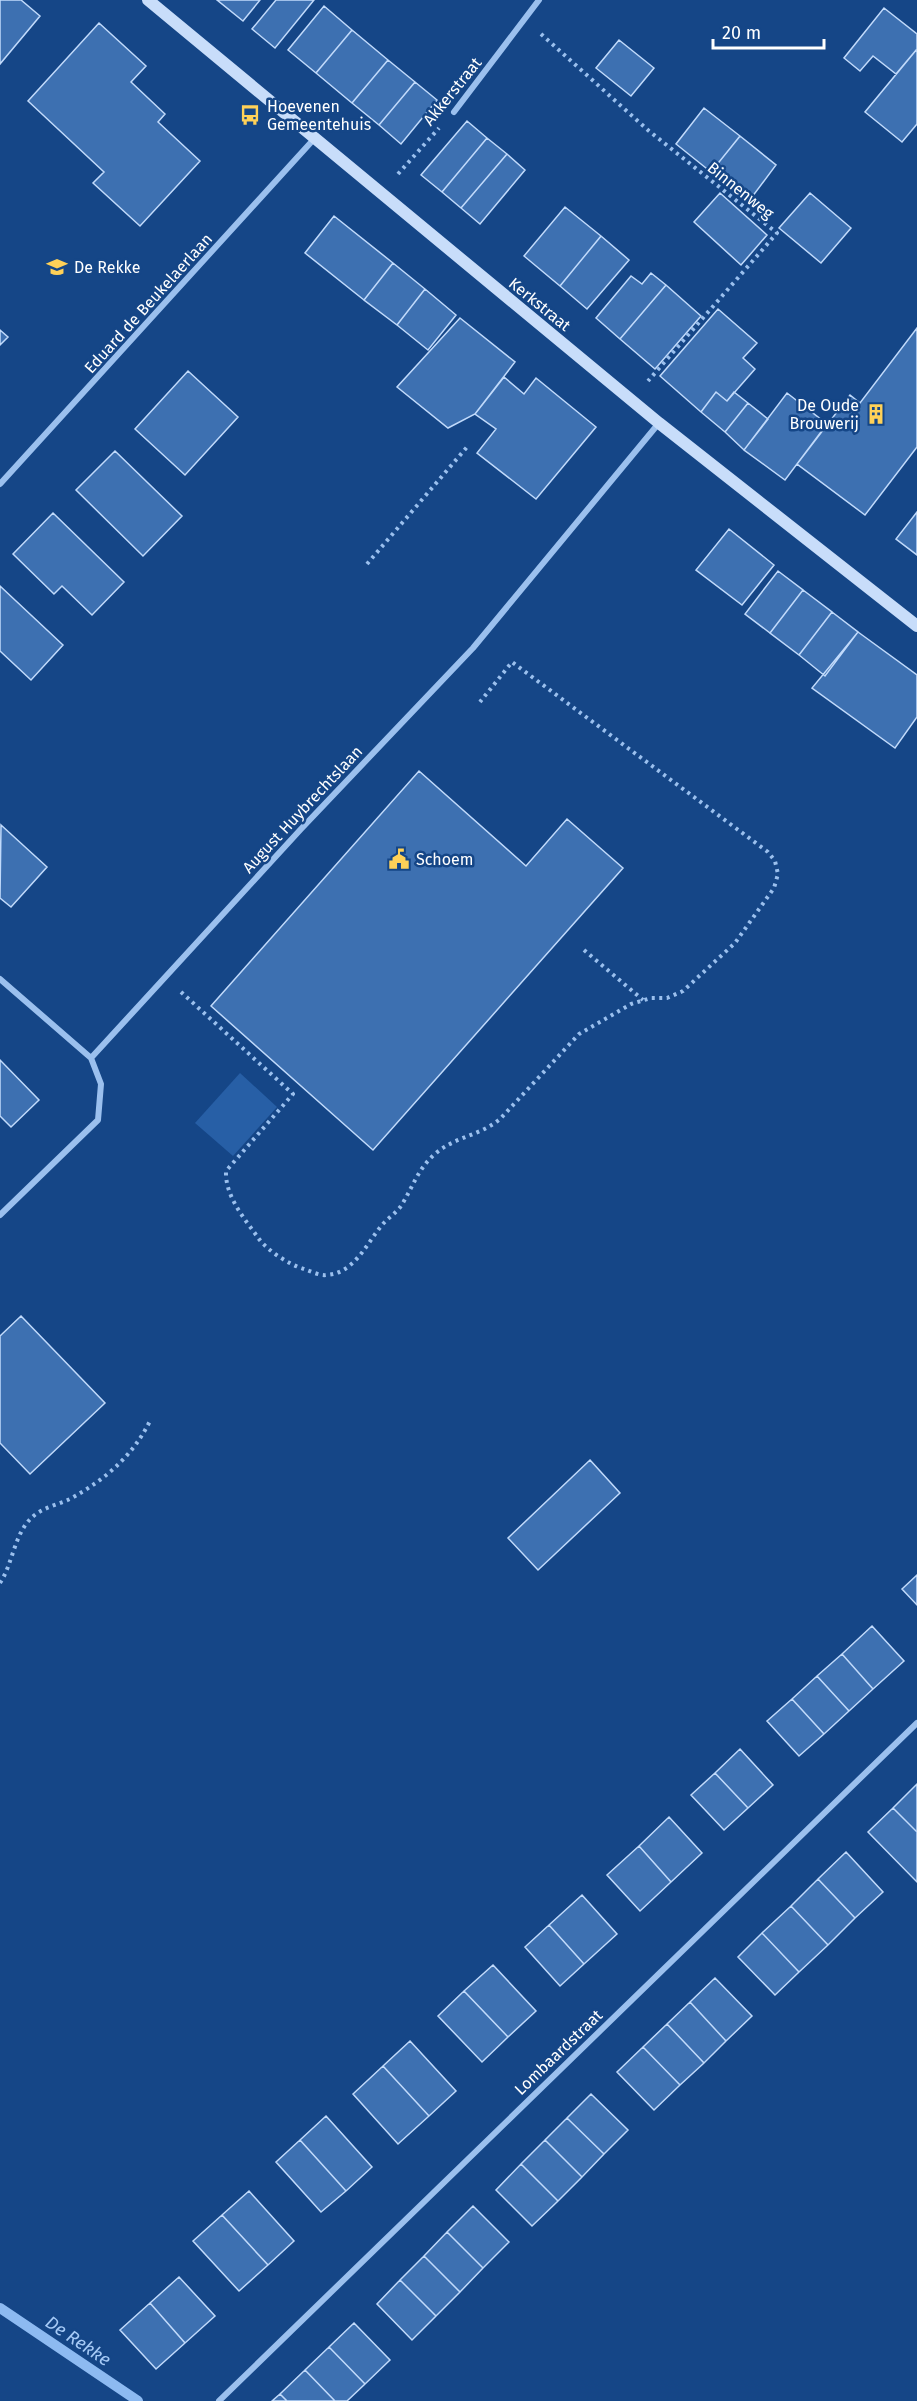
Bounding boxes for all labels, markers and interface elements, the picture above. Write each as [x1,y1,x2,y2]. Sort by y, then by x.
scale bar [713,12,824,50]
text: 20 m [722,22,761,44]
street label: Akkerstraat [419,53,486,129]
place label: Hoevenen Gemeentehuis [267,97,371,134]
bus stop icon: Hoevenen Gemeentehuis [238,103,262,127]
street label: Binnenweg [704,158,778,223]
street label: Eduard de Beukelaerlaan [80,229,216,377]
school or university icon: De Rekke [45,255,69,279]
place label: De Rekke [74,258,140,277]
street label: Kerkstraat [505,274,575,335]
place label: De Oude Brouwerij [790,396,859,433]
building icon: De Oude Brouwerij [864,402,888,426]
street label: August Huybrechtslaan [238,742,366,877]
public building icon: Schoem [387,847,411,871]
place label: Schoem [416,850,474,869]
street label: Lombaardstraat [511,2006,606,2099]
water label: De Rekke [41,2311,115,2371]

